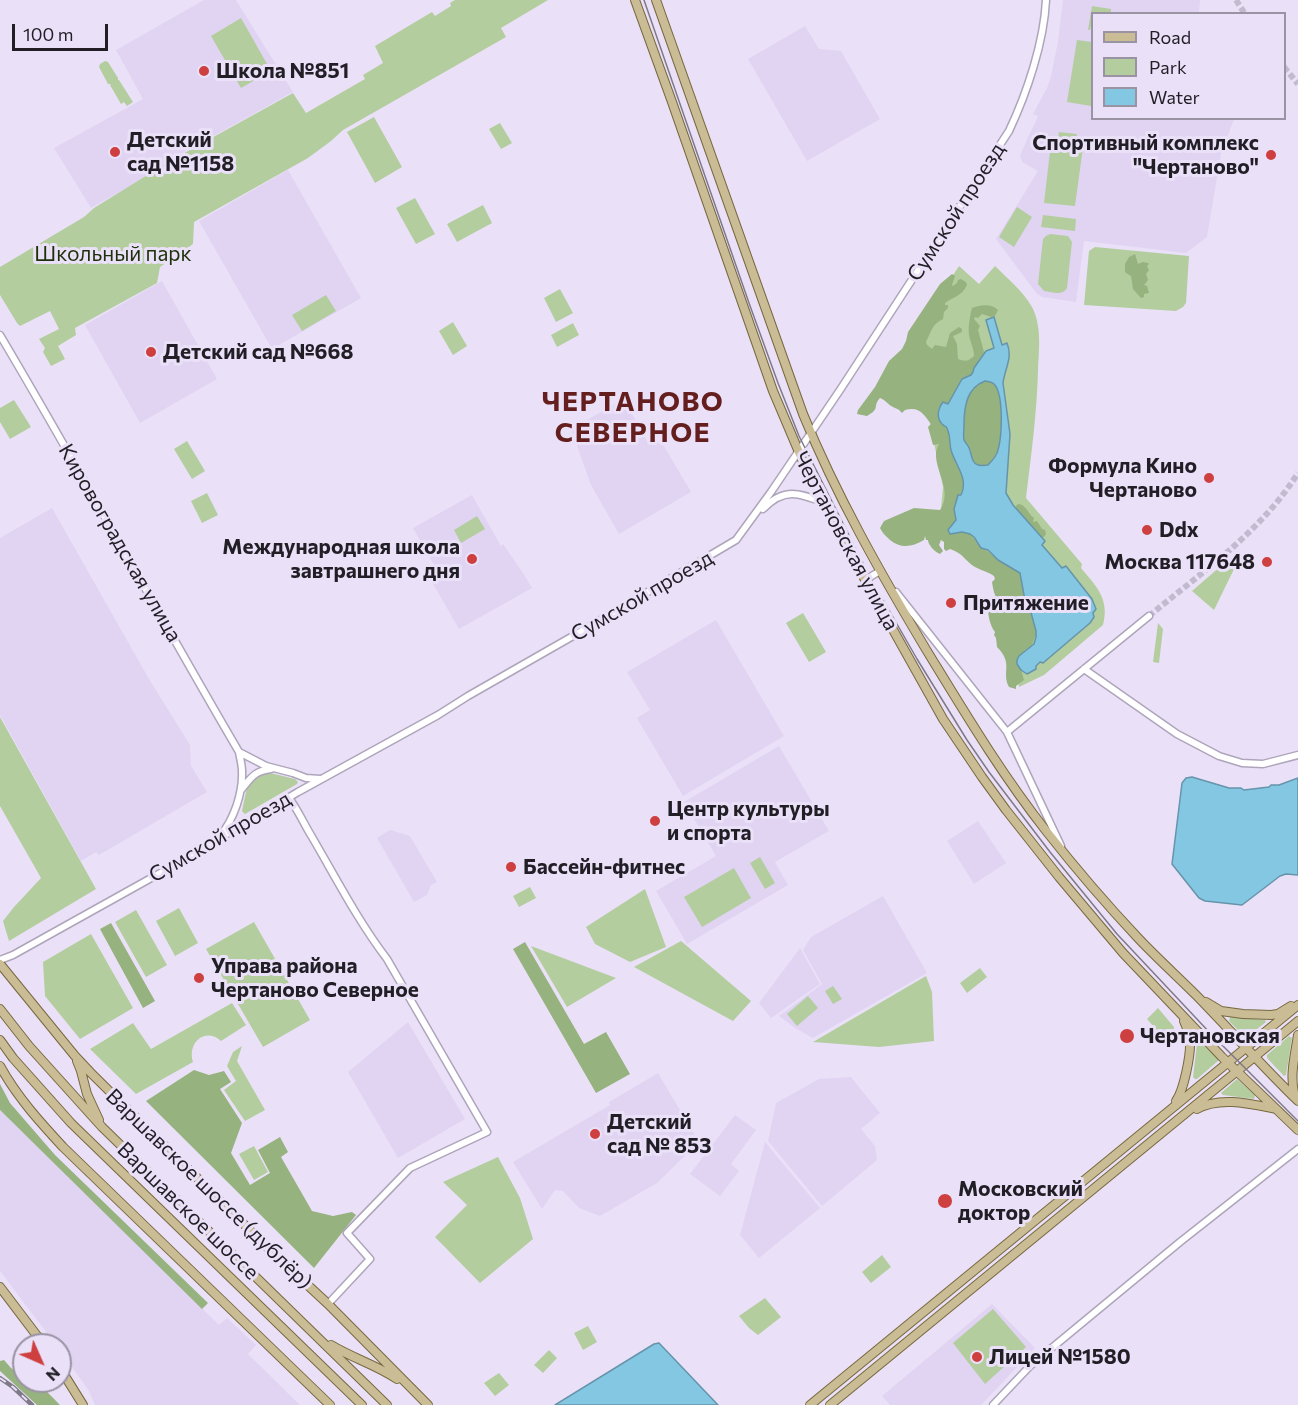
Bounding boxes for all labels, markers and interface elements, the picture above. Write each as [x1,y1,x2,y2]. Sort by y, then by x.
scale bar [15,12,111,50]
legend [1091,12,1286,120]
text: 100 m [23,23,73,45]
text: Road [1149,26,1191,48]
text: Park [1149,56,1187,78]
place label: Школа №851 [216,58,349,84]
marker: Школа №851 [197,64,211,78]
text: Water [1149,86,1200,108]
place label: Детский сад №1158 [127,127,234,177]
place label: Спортивный комплекс "Чертаново" [1032,130,1259,180]
street label: Сумской проезд [902,138,1010,286]
marker: Детский сад №1158 [108,145,122,159]
marker: Спортивный комплекс "Чертаново" [1264,148,1278,162]
park label: Школьный парк [34,241,192,267]
place label: Детский сад №668 [163,339,353,365]
marker: Детский сад №668 [144,345,158,359]
district label: ЧЕРТАНОВО СЕВЕРНОЕ [542,386,724,449]
street label: Кировоградская улица [53,440,187,646]
street label: Чертановская улица [788,447,904,635]
place label: Формула Кино Чертаново [1048,453,1197,503]
marker: Формула Кино Чертаново [1202,471,1216,485]
place label: Ddx [1159,517,1199,543]
marker: Ddx [1140,523,1154,537]
place label: Международная школа завтрашнего дня [222,534,460,584]
street label: Сумской проезд [567,545,717,647]
place label: Москва 117648 [1105,549,1255,575]
marker: Международная школа завтрашнего дня [465,552,479,566]
marker: Москва 117648 [1260,555,1274,569]
place label: Притяжение [963,590,1089,616]
marker: Притяжение [944,596,958,610]
street label: Сумской проезд [145,786,295,888]
place label: Центр культуры и спорта [667,796,830,846]
marker: Центр культуры и спорта [648,814,662,828]
place label: Бассейн-фитнес [523,854,685,880]
marker: Бассейн-фитнес [504,860,518,874]
place label: Управа района Чертаново Северное [211,953,419,1003]
marker: Управа района Чертаново Северное [192,971,206,985]
place label: Чертановская [1140,1023,1280,1049]
marker: Чертановская [1118,1027,1136,1045]
street label: Варшавское шоссе (дублёр) [100,1084,318,1294]
place label: Детский сад № 853 [607,1109,711,1159]
marker: Детский сад № 853 [588,1127,602,1141]
street label: Варшавское шоссе [112,1137,264,1285]
place label: Московский доктор [958,1176,1083,1226]
marker: Московский доктор [936,1192,954,1210]
north arrow [12,1333,72,1393]
place label: Лицей №1580 [989,1344,1131,1370]
marker: Лицей №1580 [970,1350,984,1364]
text: N [43,1364,65,1386]

